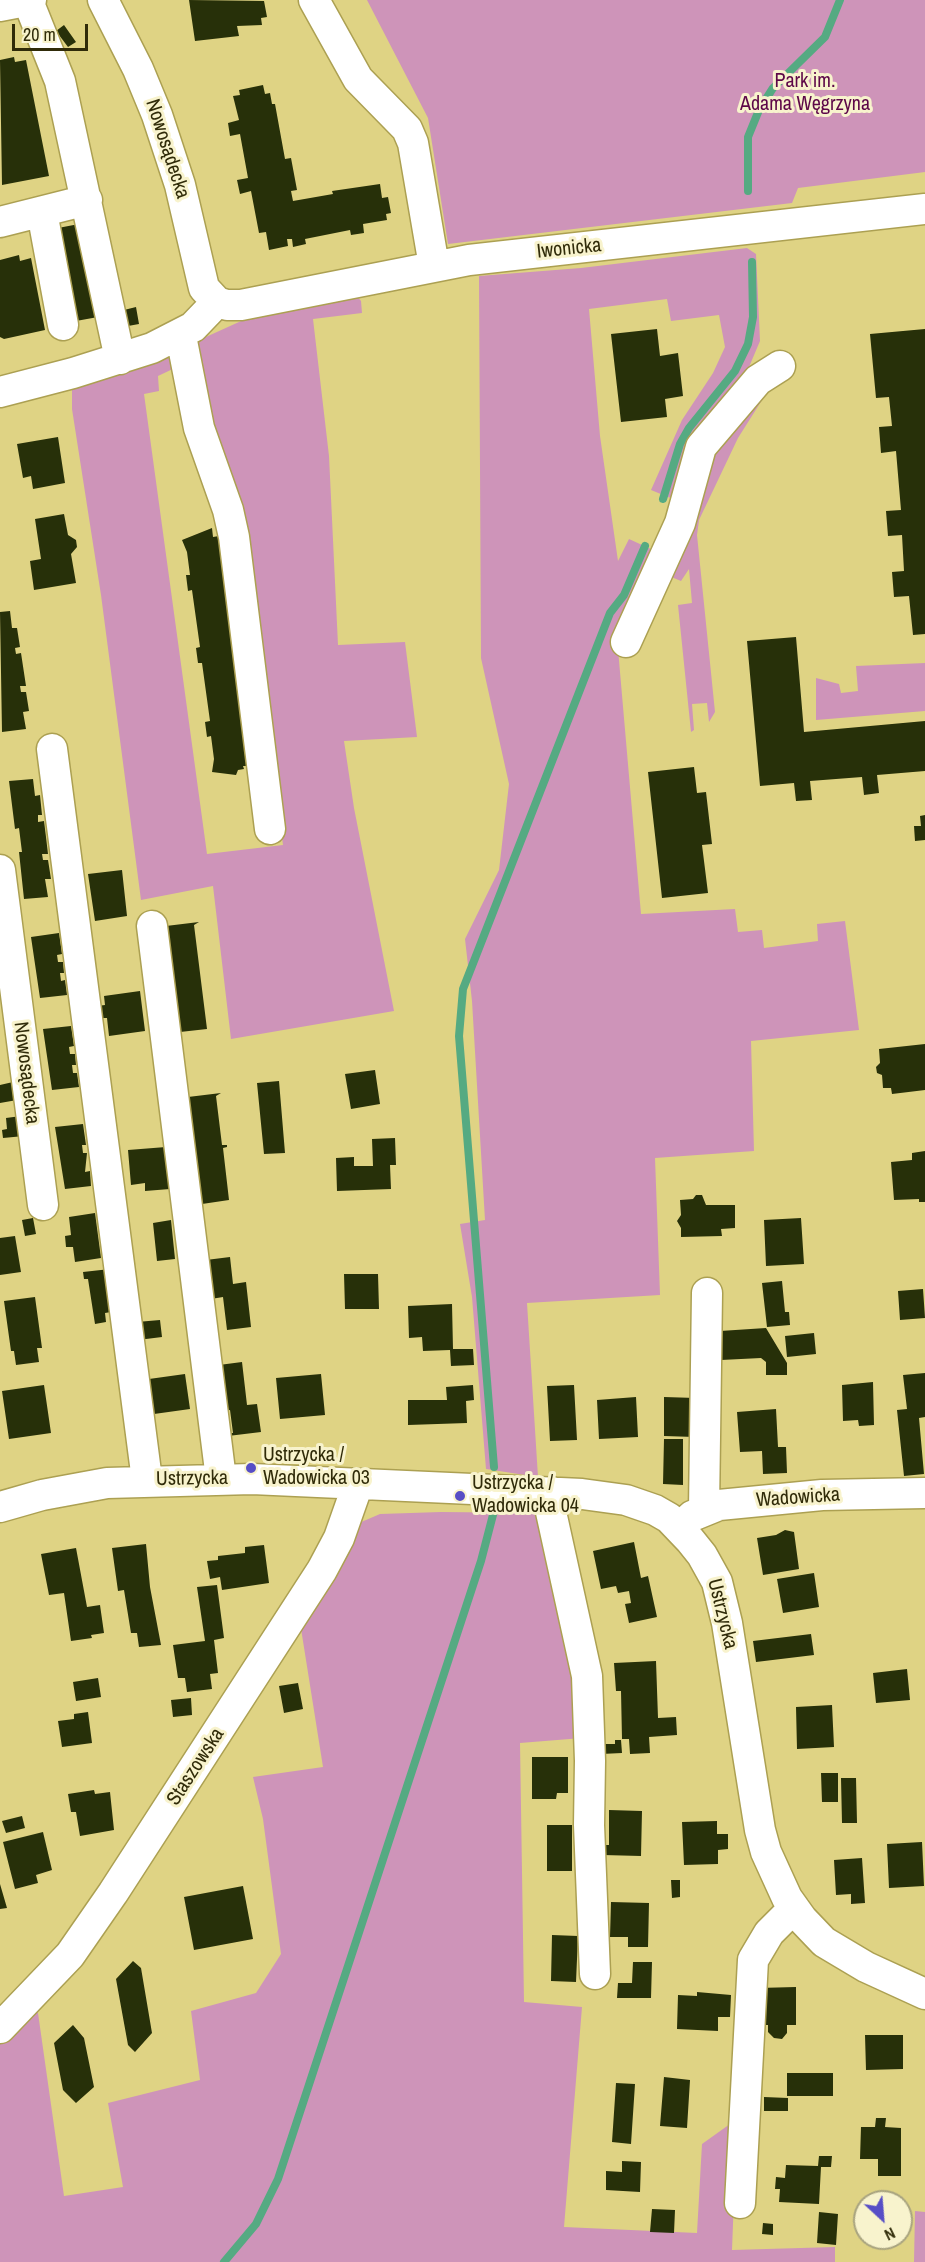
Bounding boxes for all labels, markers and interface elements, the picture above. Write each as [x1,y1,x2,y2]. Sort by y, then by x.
scale bar [15,12,92,50]
text: 20 m [23,22,56,47]
park label: Park im. Adama Węgrzyna [740,70,870,117]
street label: Nowosądecka [140,96,194,202]
street label: Iwonicka [536,234,602,264]
street label: Nowosądecka [8,1020,44,1126]
place label: Ustrzycka / Wadowicka 03 [263,1444,370,1491]
marker: Ustrzycka / Wadowicka 03 [244,1461,258,1475]
street label: Ustrzycka [156,1466,228,1492]
place label: Ustrzycka / Wadowicka 04 [472,1472,579,1519]
street label: Wadowicka [755,1483,841,1513]
marker: Ustrzycka / Wadowicka 04 [453,1489,467,1503]
street label: Ustrzycka [702,1576,742,1652]
street label: Staszowska [162,1724,230,1810]
north arrow [853,2190,913,2250]
text: N [881,2222,899,2246]

